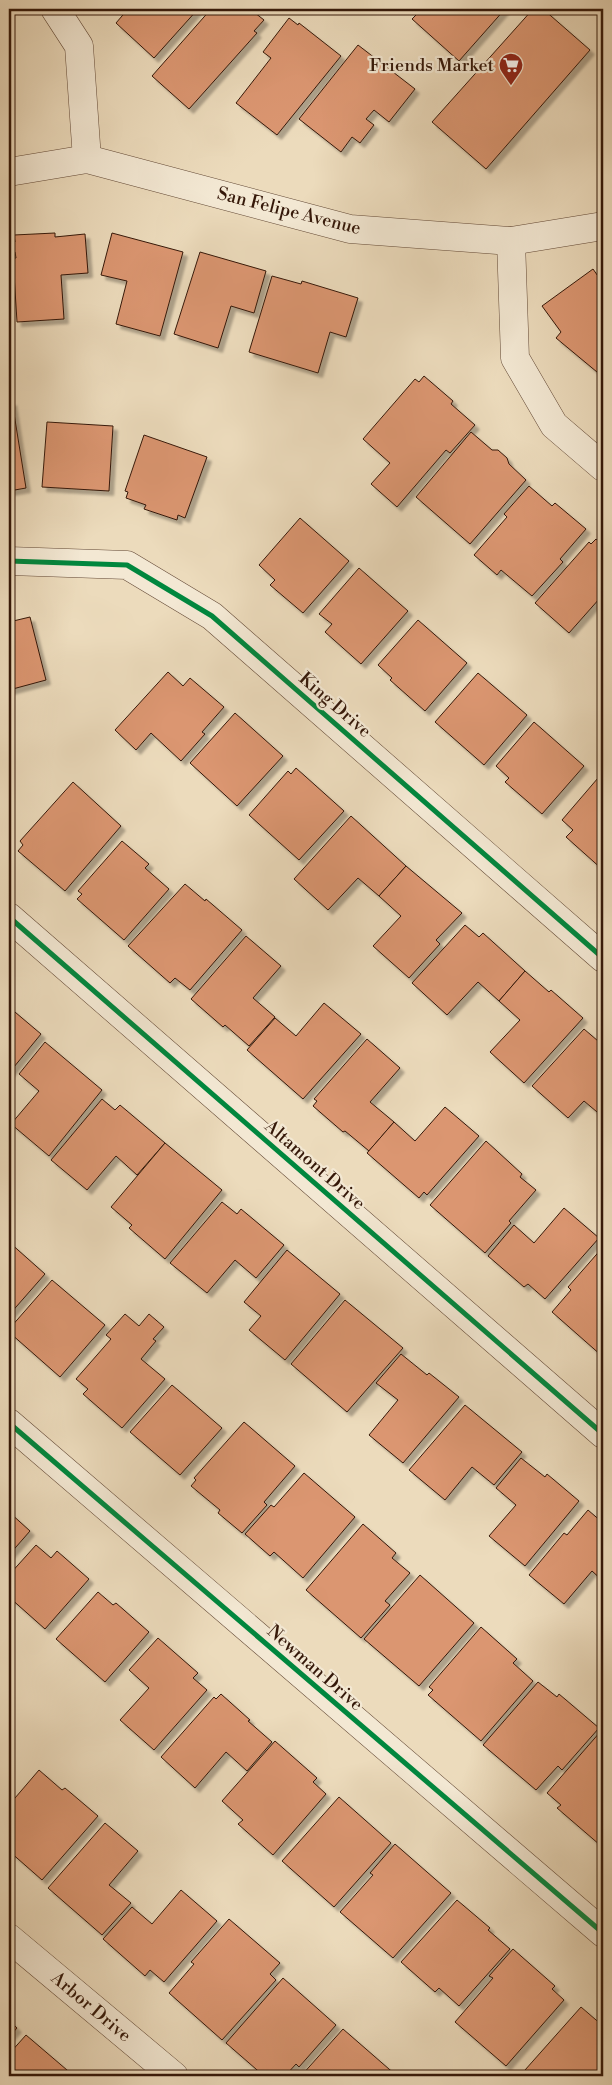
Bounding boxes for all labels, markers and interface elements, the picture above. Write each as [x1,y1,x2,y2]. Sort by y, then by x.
supermarket icon: Friends Market [498,52,524,86]
place label: Friends Market [369,54,495,77]
street label: San Felipe Avenue [215,182,363,240]
street label: King Drive [294,667,376,743]
street label: Altamont Drive [259,1114,370,1215]
street label: Newman Drive [262,1620,368,1716]
street label: Arbor Drive [45,1966,136,2047]

